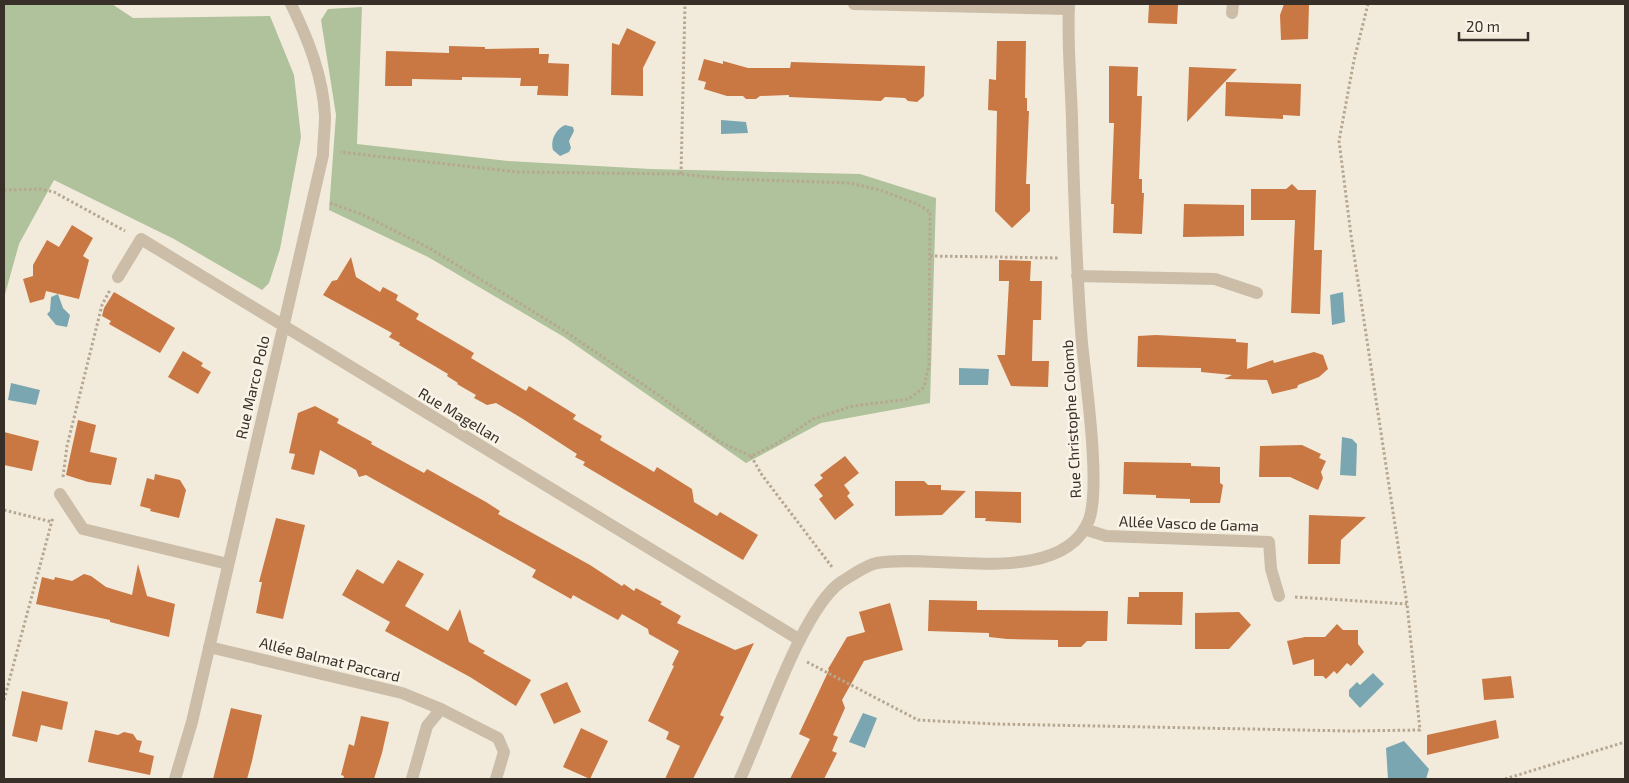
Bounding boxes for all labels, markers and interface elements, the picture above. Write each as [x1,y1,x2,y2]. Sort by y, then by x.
scale bar [1459,10,1528,42]
text: 20 m [1466,17,1500,35]
street label: Rue Marco Polo [231,333,273,441]
street label: Rue Christophe Colomb [1058,339,1084,499]
street label: Rue Magellan [416,383,504,447]
street label: Allée Vasco de Gama [1119,512,1259,534]
street label: Allée Balmat Paccard [258,633,402,685]

